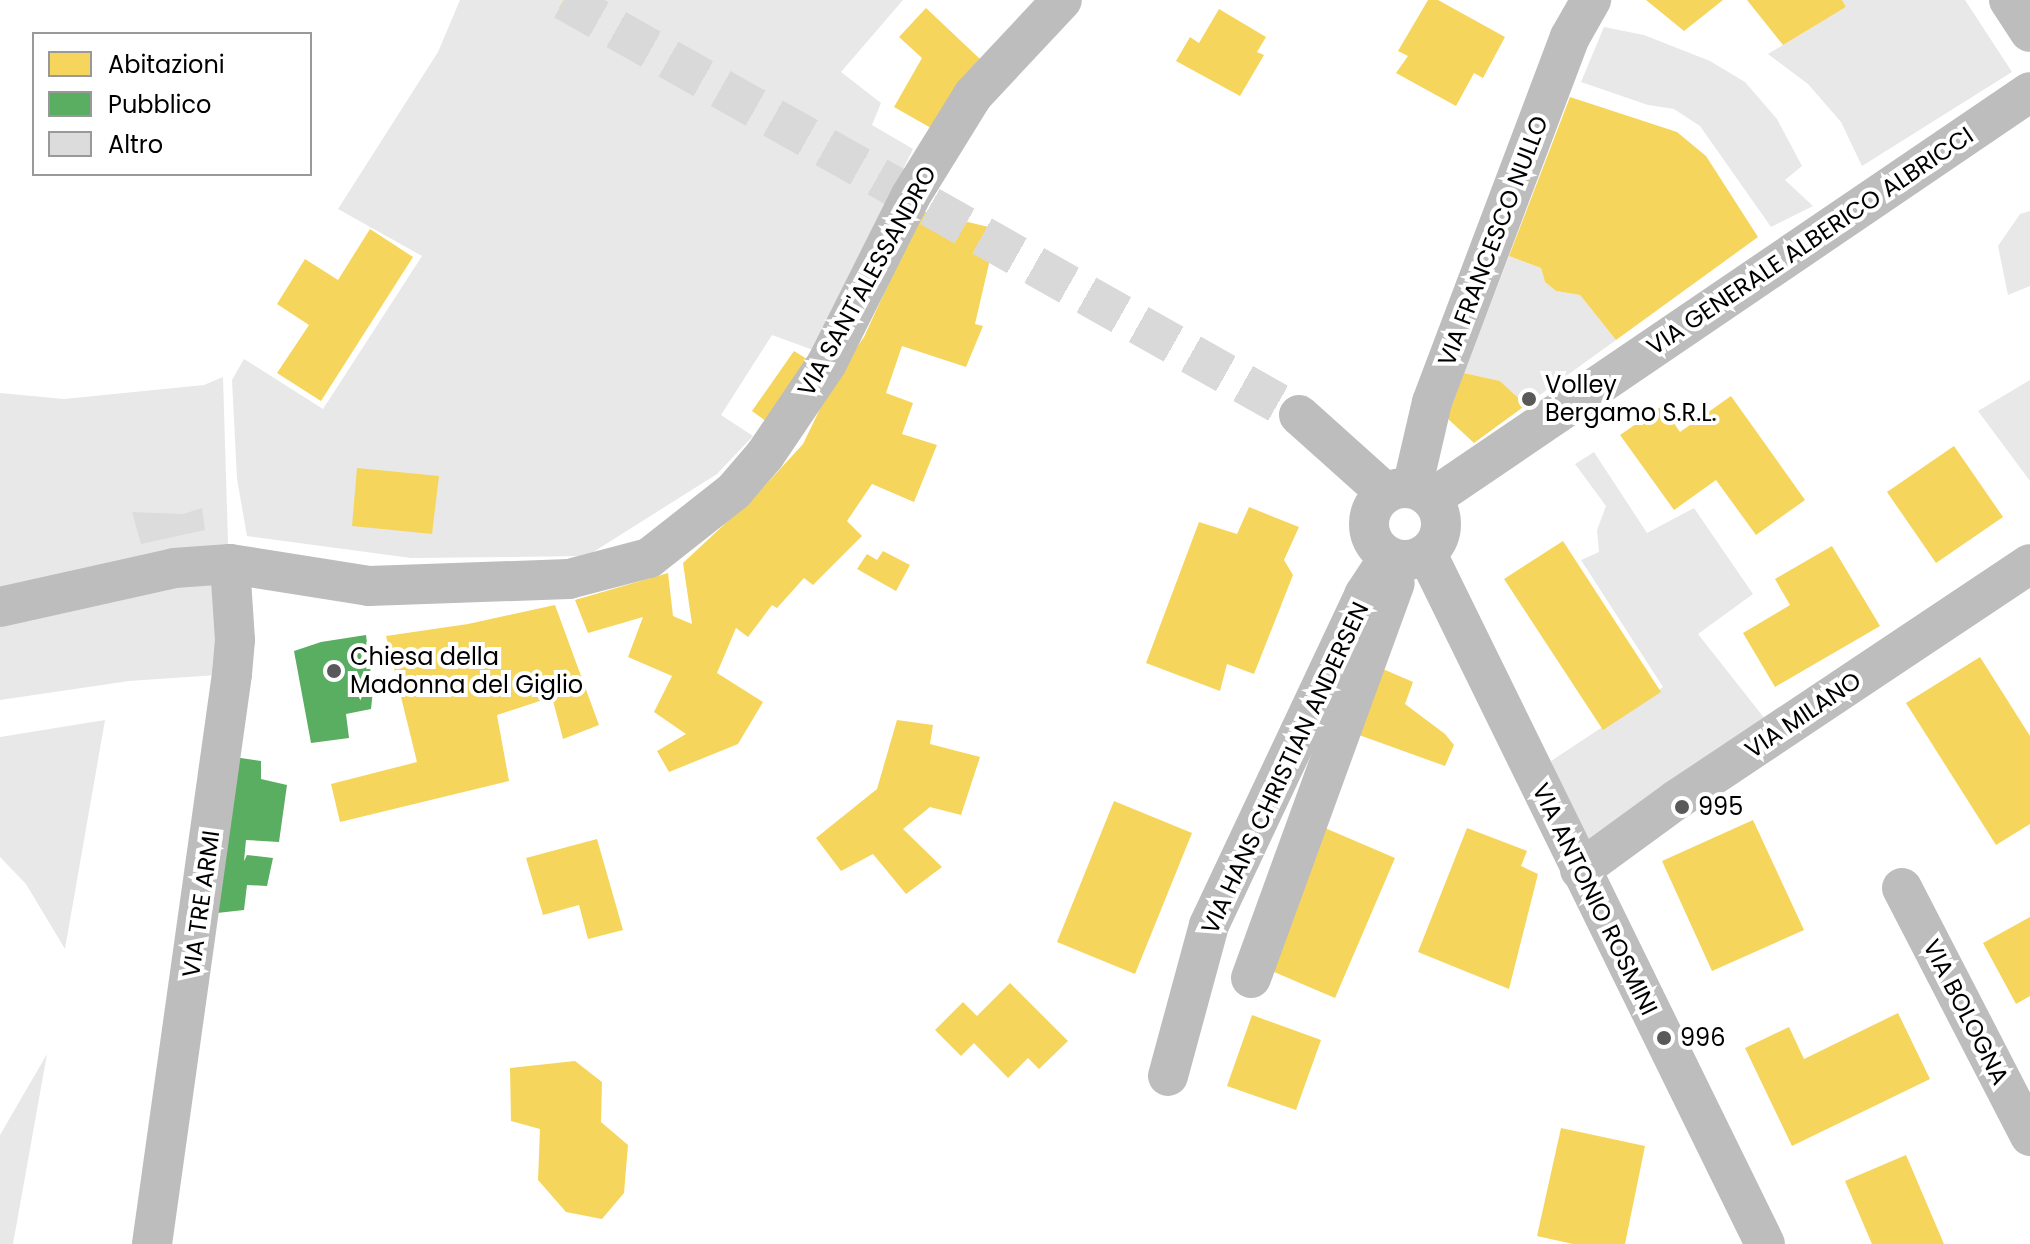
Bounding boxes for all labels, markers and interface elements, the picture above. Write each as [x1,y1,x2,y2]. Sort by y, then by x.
legend [32,32,312,176]
text: Abitazioni [108,48,225,81]
text: Pubblico [108,88,211,121]
street label: VIA FRANCESCO NULLO [1432,112,1554,370]
street label: VIA GENERALE ALBERICO ALBRICCI [1641,121,1979,361]
text: Altro [108,128,163,161]
street label: VIA SANT'ALESSANDRO [792,161,942,401]
place label: Volley Bergamo S.R.L. [1545,371,1717,427]
marker: Volley Bergamo S.R.L. [1520,390,1538,408]
street label: VIA HANS CHRISTIAN ANDERSEN [1195,597,1375,939]
place label: Chiesa della Madonna del Giglio [350,643,583,699]
marker: Chiesa della Madonna del Giglio [325,662,343,680]
street label: VIA MILANO [1740,666,1866,764]
street label: VIA ANTONIO ROSMINI [1526,778,1664,1020]
place label: 995 [1698,793,1743,821]
marker: 995 [1673,798,1691,816]
street label: VIA TRE ARMI [176,829,226,979]
street label: VIA BOLOGNA [1917,935,2015,1089]
place label: 996 [1680,1024,1725,1052]
marker: 996 [1655,1029,1673,1047]

